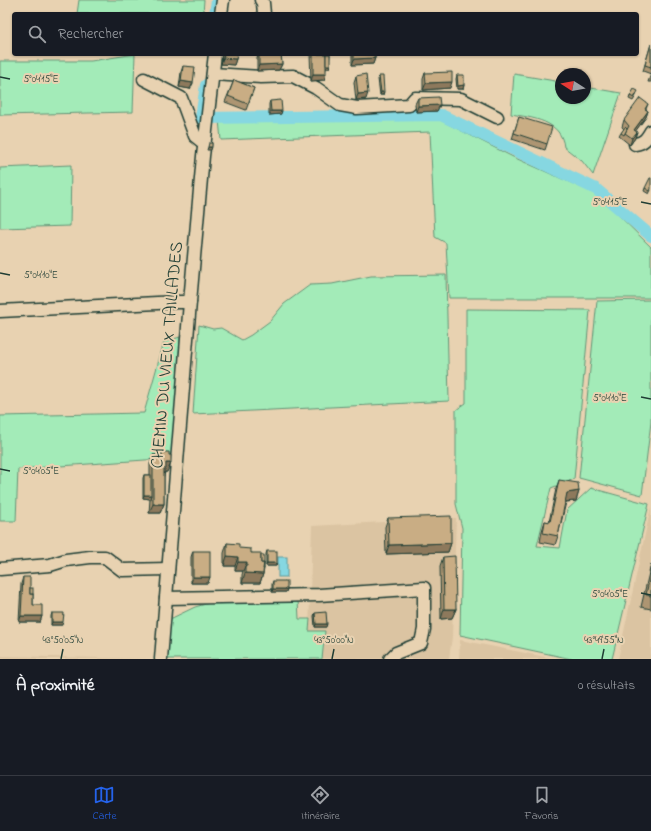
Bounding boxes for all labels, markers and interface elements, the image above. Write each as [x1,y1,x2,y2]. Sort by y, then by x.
search box [12,12,639,56]
icon: search [26,23,48,45]
text: Rechercher [58,23,123,45]
north arrow [555,68,591,104]
text: 5°04'15"E [23,72,59,87]
text: 5°04'15"E [592,195,628,210]
street label: CHEMIN DU VIEUX TAILLADES [145,240,191,470]
text: 5°04'10"E [24,268,58,283]
text: 5°04'10"E [593,391,627,406]
text: 5°04'05"E [23,464,59,479]
text: 5°04'05"E [592,587,628,602]
text: 43°50'05"N [42,633,84,648]
text: 43°50'00"N [314,633,354,648]
text: 43°49'55"N [584,633,624,648]
text: À proximité [16,673,94,698]
text: 0 résultats [578,676,635,695]
tab: Carte [92,784,116,824]
tab: Itinéraire [301,784,340,824]
tab: Favoris [525,784,559,824]

